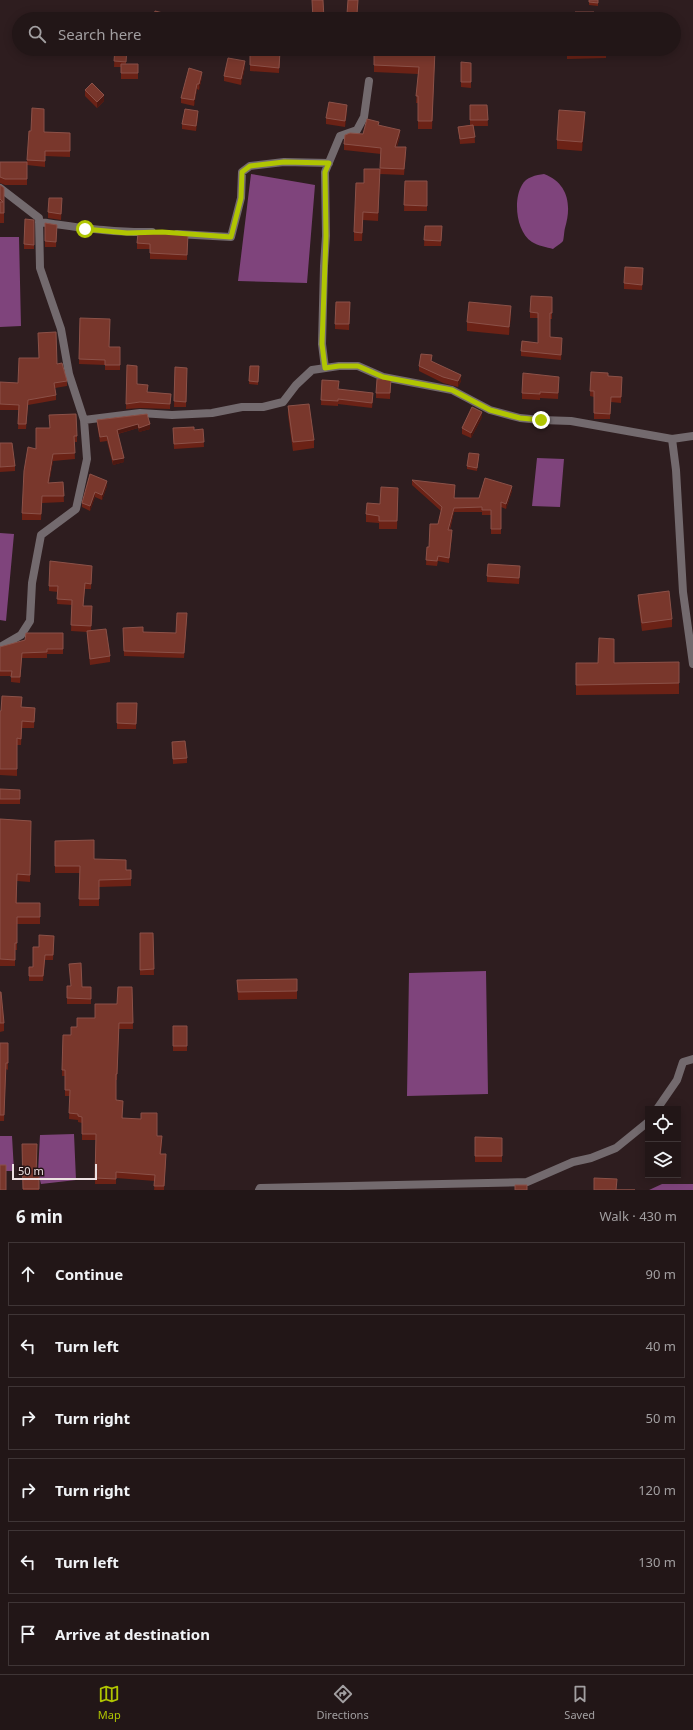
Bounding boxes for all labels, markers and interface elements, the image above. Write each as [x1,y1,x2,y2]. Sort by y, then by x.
search box [12,12,681,56]
icon: search [26,23,48,45]
text: Search here [58,24,141,44]
route start [76,220,94,238]
route end [532,411,550,429]
map controls [645,1106,681,1178]
button: locate [645,1106,681,1142]
button: layers [645,1142,681,1178]
scale bar [12,1162,97,1181]
text: 50 m [18,1163,44,1178]
text: 6 min [16,1205,63,1228]
text: Walk · 430 m [599,1207,677,1225]
icon: ahead [17,1263,39,1285]
text: Continue [55,1264,123,1284]
text: 90 m [646,1265,676,1283]
icon: left [17,1335,39,1357]
text: Turn left [55,1336,119,1356]
text: 40 m [646,1337,676,1355]
icon: right [17,1407,39,1429]
text: Turn right [55,1408,130,1428]
text: 50 m [646,1409,676,1427]
icon: right [17,1479,39,1501]
text: Turn right [55,1480,130,1500]
text: 120 m [638,1481,676,1499]
icon: left [17,1551,39,1573]
text: Turn left [55,1552,119,1572]
text: 130 m [638,1553,676,1571]
icon: arrive [17,1623,39,1645]
text: Arrive at destination [55,1624,210,1644]
tab: Map [98,1683,121,1722]
tab: Directions [316,1683,369,1722]
tab: Saved [564,1683,595,1722]

